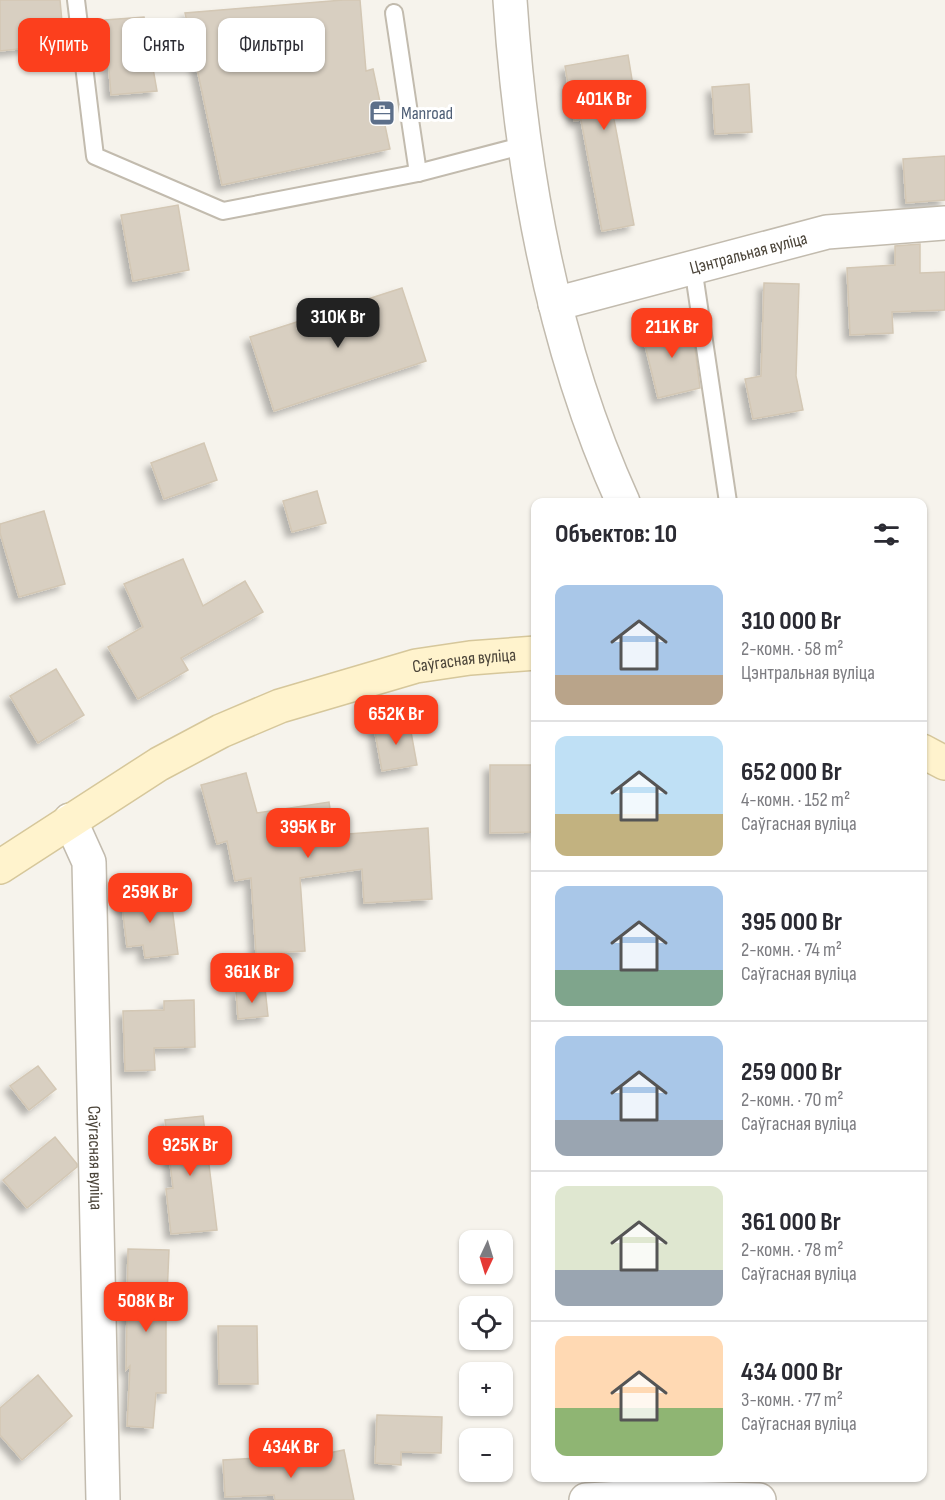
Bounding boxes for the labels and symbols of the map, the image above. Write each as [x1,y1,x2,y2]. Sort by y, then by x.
pin: 401K Br [549,80,659,131]
office icon: Manroad [367,98,397,128]
place label: Manroad [401,103,453,124]
street label: Цэнтральная вуліца [687,228,810,279]
pin: 310K Br [283,298,393,349]
pin: 211K Br [617,308,727,359]
street label: Саўгасная вуліца [411,645,517,677]
pin: 652K Br [341,695,451,746]
pin: 395K Br [253,808,363,859]
pin: 259K Br [95,873,205,924]
pin: 361K Br [197,953,307,1004]
street label: Саўгасная вуліца [83,1105,107,1210]
pin: 925K Br [135,1126,245,1177]
north arrow [459,1230,513,1284]
pin: 508K Br [91,1282,201,1333]
pin: 434K Br [236,1428,346,1479]

